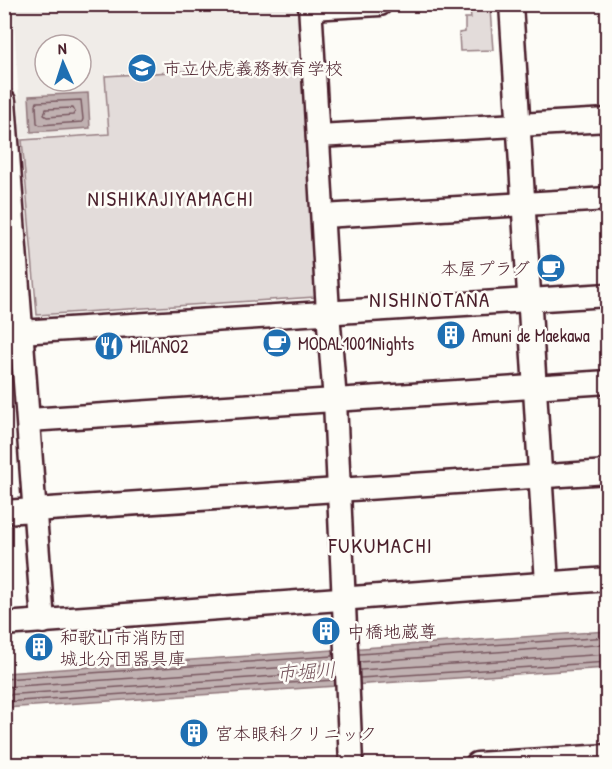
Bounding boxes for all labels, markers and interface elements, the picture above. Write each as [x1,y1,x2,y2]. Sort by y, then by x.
north arrow [33,33,93,93]
text: N [57,37,68,59]
school or university icon: 市立伏虎義務教育学校 [126,52,158,84]
place label: 市立伏虎義務教育学校 [163,56,343,81]
district label: NISHIKAJIYAMACHI [88,184,255,213]
cafe icon: 本屋プラグ [535,252,567,284]
place label: 本屋プラグ [441,256,530,281]
district label: NISHINOTANA [369,285,491,314]
building icon: Amuni de Maekawa [435,319,467,351]
place label: Amuni de Maekawa [472,323,590,348]
cafe icon: MODAL1001Nights [261,327,293,359]
restaurant icon: MILANO2 [93,330,125,362]
place label: MODAL1001Nights [298,331,414,356]
place label: MILANO2 [130,334,189,359]
district label: FUKUMACHI [328,531,433,560]
building icon: 中橋地蔵尊 [310,615,342,647]
place label: 中橋地蔵尊 [347,619,437,644]
place label: 和歌山市消防団 城北分団器具庫 [60,625,186,671]
building icon: 和歌山市消防団 城北分団器具庫 [23,631,55,663]
water label: 市堀川 [275,655,337,687]
building icon: 宮本眼科クリニック [178,717,210,749]
place label: 宮本眼科クリニック [215,721,377,746]

